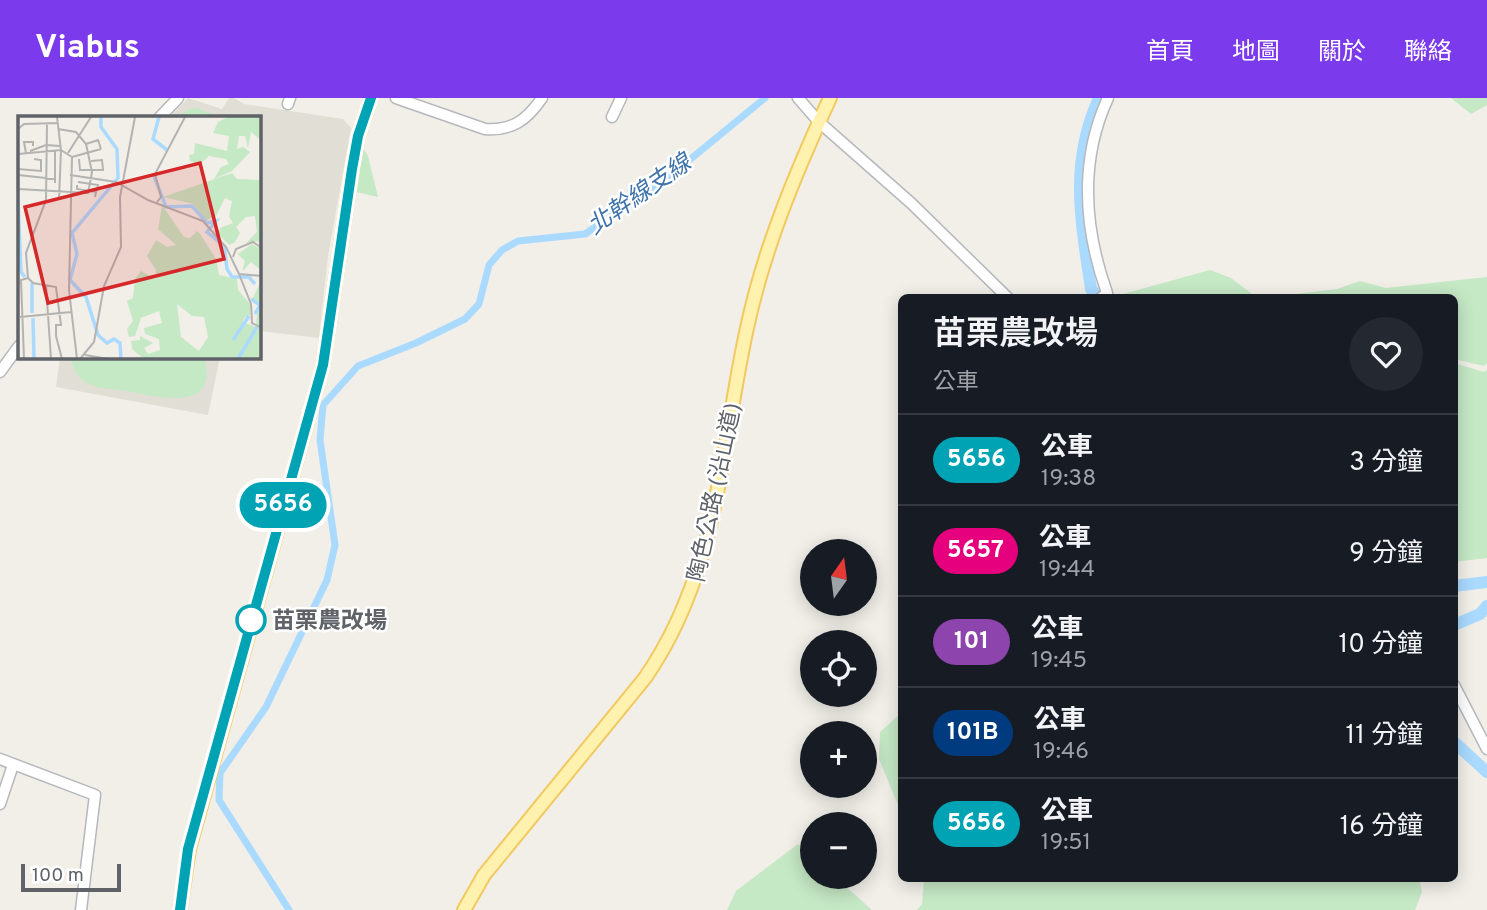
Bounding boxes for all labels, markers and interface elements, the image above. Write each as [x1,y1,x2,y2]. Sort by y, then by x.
text: Viabus [35,28,140,70]
text: 首頁 [1146,38,1194,68]
text: 地圖 [1232,38,1280,68]
text: 關於 [1318,38,1366,68]
text: 聯絡 [1404,38,1452,68]
inset map [18,116,261,359]
water label: 北幹線支線 [582,147,700,242]
text: 苗栗農改場 [933,315,1098,357]
button: heart [1349,317,1423,391]
text: 公車 [933,369,979,398]
street label: 陶色公路 (沿山道) [683,400,750,585]
text: 公車 [1041,432,1093,465]
text: 5656 [947,445,1006,475]
text: 3 分鐘 [1349,447,1423,480]
text: 19:38 [1041,465,1096,494]
line badge: 5656 [234,482,332,528]
text: 5656 [254,490,312,520]
text: 公車 [1039,523,1091,556]
text: 5657 [947,536,1004,566]
text: 9 分鐘 [1349,538,1423,571]
north arrow [800,539,877,616]
map controls [800,539,877,889]
text: 19:44 [1039,556,1095,585]
marker: 苗栗農改場 [236,605,266,635]
place label: 苗栗農改場 [272,608,387,637]
text: 公車 [1031,614,1083,647]
text: 101 [954,627,989,657]
text: 10 分鐘 [1338,629,1423,662]
button: locate [800,630,877,707]
text: 19:45 [1031,647,1087,676]
text: 公車 [1034,705,1086,738]
text: 101B [947,718,999,748]
text: 11 分鐘 [1345,720,1423,753]
button: + [800,721,877,798]
text: 19:46 [1034,738,1089,767]
text: 公車 [1041,796,1093,829]
text: 5656 [947,809,1006,839]
text: 16 分鐘 [1340,811,1423,844]
button: − [800,812,877,889]
text: 19:51 [1041,829,1091,858]
scale bar [21,861,121,893]
text: 100 m [32,864,84,888]

